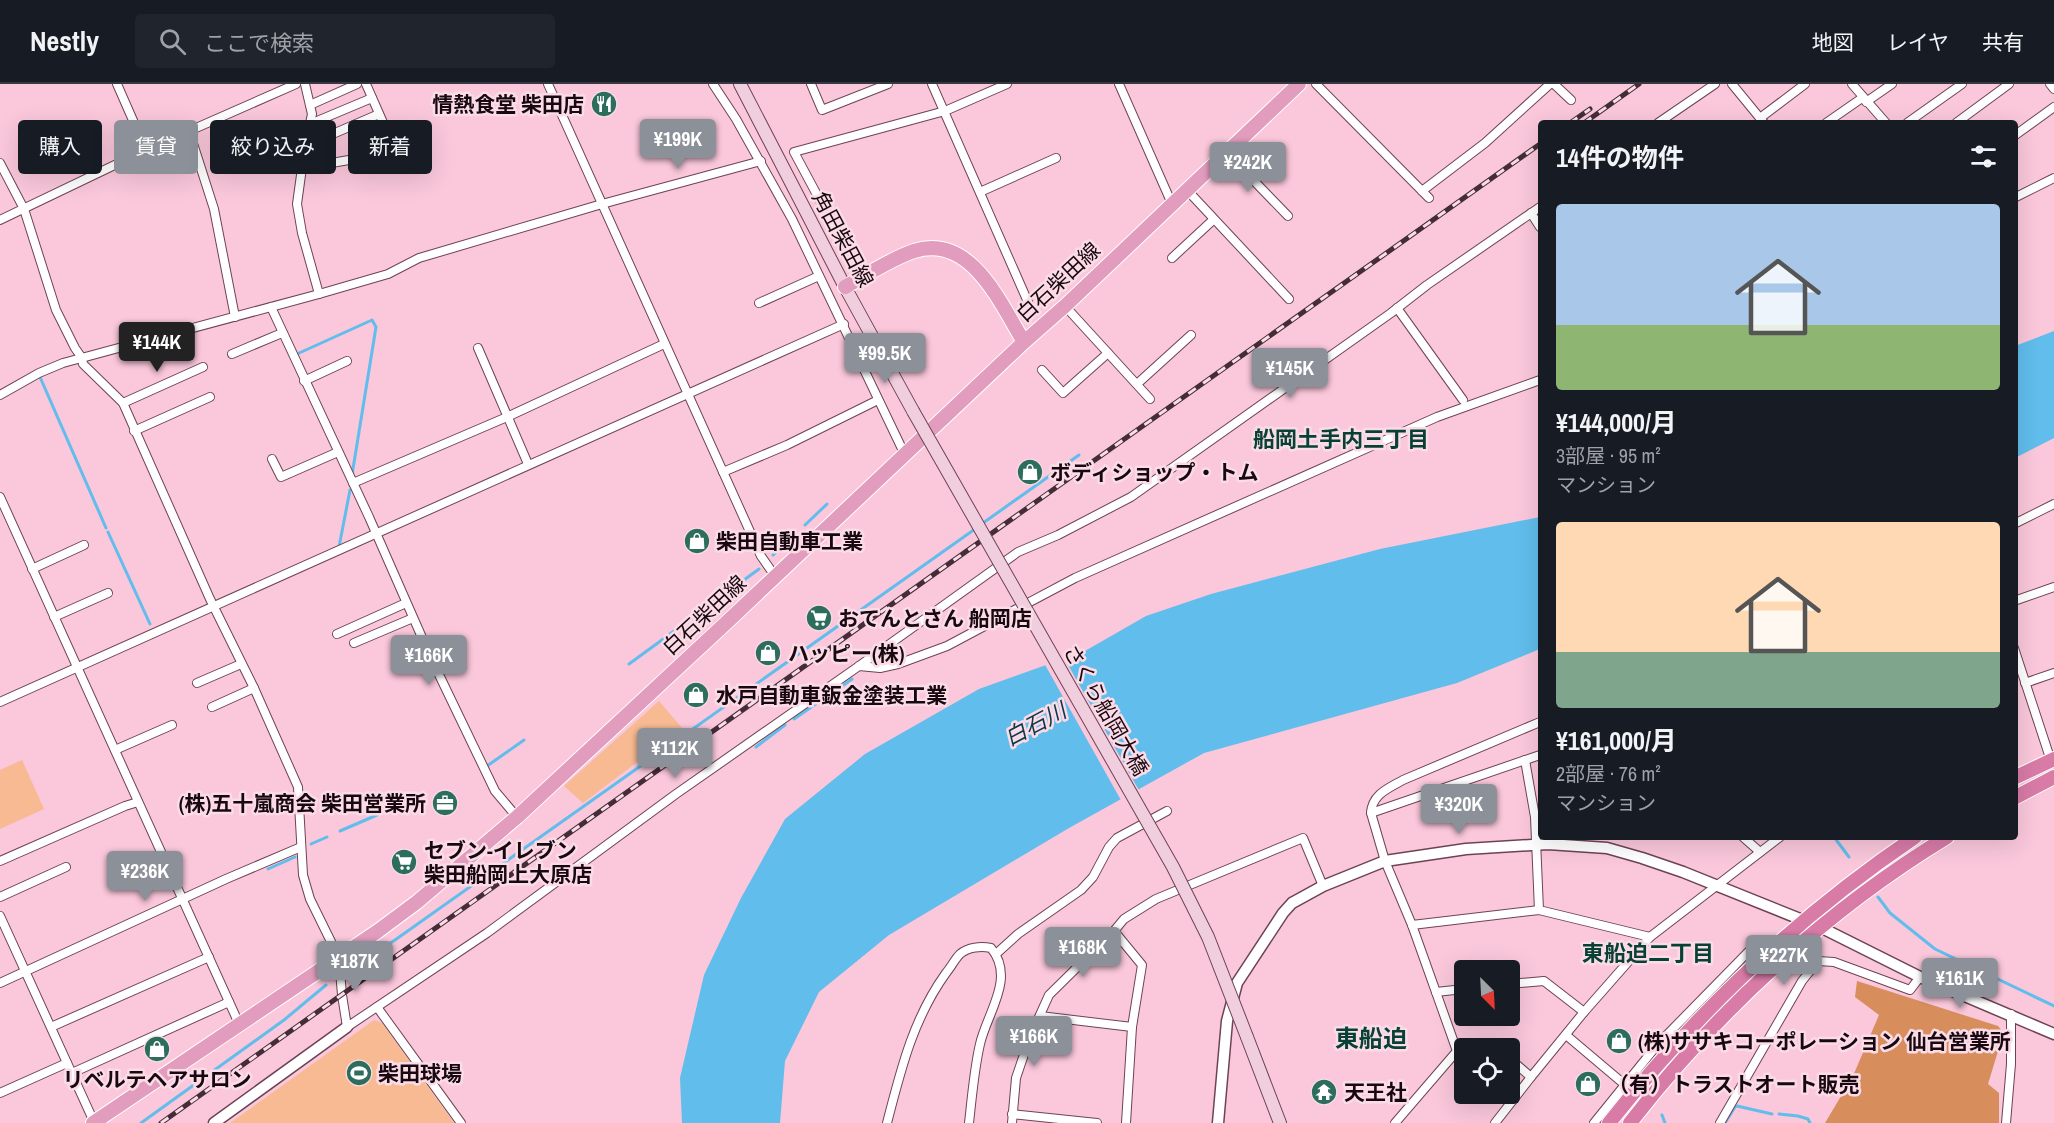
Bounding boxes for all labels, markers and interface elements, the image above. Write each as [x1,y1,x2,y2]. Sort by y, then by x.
search box [135,14,555,68]
text: Nestly [30,22,99,60]
icon: search [156,25,189,58]
text: ここで検索 [204,28,314,58]
text: 地図 [1812,28,1854,57]
text: レイヤ [1887,28,1949,57]
text: 共有 [1982,28,2024,57]
restaurant icon: 情熱食堂 柴田店 [589,89,619,119]
place label: 情熱食堂 柴田店 [432,90,584,119]
pin: ¥199K [636,119,720,170]
chip: 購入 [18,120,102,174]
chip: 賃貸 [114,120,198,174]
chip: 絞り込み [210,120,336,174]
chip: 新着 [348,120,432,174]
text: ¥199K [654,125,702,152]
text: 14件の物件 [1556,140,1684,175]
icon: filters [1967,140,2000,173]
pin: ¥242K [1206,142,1290,193]
text: ¥242K [1224,148,1272,175]
street label: 角田柴田線 [806,186,880,292]
street label: 白石柴田線 [1010,236,1106,328]
icon: home [1724,243,1832,351]
pin: ¥144K [115,322,199,373]
text: ¥144K [133,328,181,355]
pin: ¥99.5K [836,333,934,384]
text: ¥99.5K [859,339,911,366]
pin: ¥145K [1248,348,1332,399]
text: ¥145K [1266,354,1314,381]
text: ¥144,000/月 [1556,405,1677,440]
district label: 船岡土手内三丁目 [1253,424,1429,454]
text: 3部屋 · 95 m² [1556,442,1661,469]
shop icon: ボディショップ・トム [1015,457,1045,487]
place label: ボディショップ・トム [1050,458,1259,487]
text: マンション [1556,471,1656,498]
shop icon: 柴田自動車工業 [682,526,712,556]
place label: 柴田自動車工業 [716,527,863,556]
icon: home [1724,561,1832,669]
street label: 白石柴田線 [656,569,752,661]
supermarket icon: おてんとさん 船岡店 [804,603,834,633]
place label: おてんとさん 船岡店 [838,604,1032,633]
pin: ¥166K [387,635,471,686]
shop icon: ハッピー(株) [753,638,783,668]
place label: ハッピー(株) [788,639,905,668]
street label: さくら船岡大橋 [1057,639,1155,781]
text: ¥166K [405,641,453,668]
shop icon: 水戸自動車鈑金塗装工業 [681,680,711,710]
place label: 水戸自動車鈑金塗装工業 [716,681,947,710]
water label: 白石川 [999,694,1073,753]
text: ¥161,000/月 [1556,723,1677,758]
pin: ¥112K [633,728,717,779]
text: ¥112K [651,734,699,761]
text: 2部屋 · 76 m² [1556,760,1661,787]
pin: ¥320K [1417,784,1501,835]
office icon: (株)五十嵐商会 柴田営業所 [430,788,460,818]
place label: (株)五十嵐商会 柴田営業所 [179,789,426,818]
text: マンション [1556,789,1656,816]
text: ¥320K [1435,790,1483,817]
place label: セブン-イレブン 柴田船岡上大原店 [424,836,592,889]
supermarket icon: セブン-イレブン 柴田船岡上大原店 [389,847,419,877]
pin: ¥236K [103,851,187,902]
text: ¥236K [121,857,169,884]
pin: ¥168K [1041,927,1125,978]
text: ¥168K [1059,933,1107,960]
pin: ¥227K [1742,935,1826,986]
district label: 東船迫二丁目 [1582,938,1714,968]
pin: ¥187K [313,941,397,992]
text: ¥227K [1760,941,1808,968]
text: ¥187K [331,947,379,974]
pin: ¥161K [1918,958,2002,1009]
north arrow [1454,960,1520,1026]
map controls [1454,960,1520,1104]
text: ¥161K [1936,964,1984,991]
pin: ¥166K [992,1016,1076,1067]
text: ¥166K [1010,1022,1058,1049]
district label: 東船迫 [1335,1022,1407,1054]
shop icon: (株)ササキコーポレーション 仙台営業所 [1604,1026,1634,1056]
place label: (株)ササキコーポレーション 仙台営業所 [1638,1027,2011,1056]
shop icon: リベルテヘアサロン [142,1034,172,1064]
button: locate [1454,1038,1520,1104]
sports icon: 柴田球場 [344,1058,374,1088]
place label: 柴田球場 [378,1059,462,1088]
place label: リベルテヘアサロン [63,1065,252,1094]
shop icon: （有）トラストオート販売 [1573,1069,1603,1099]
place label: （有）トラストオート販売 [1608,1070,1860,1099]
temple icon: 天王社 [1309,1077,1339,1107]
place label: 天王社 [1344,1078,1407,1107]

